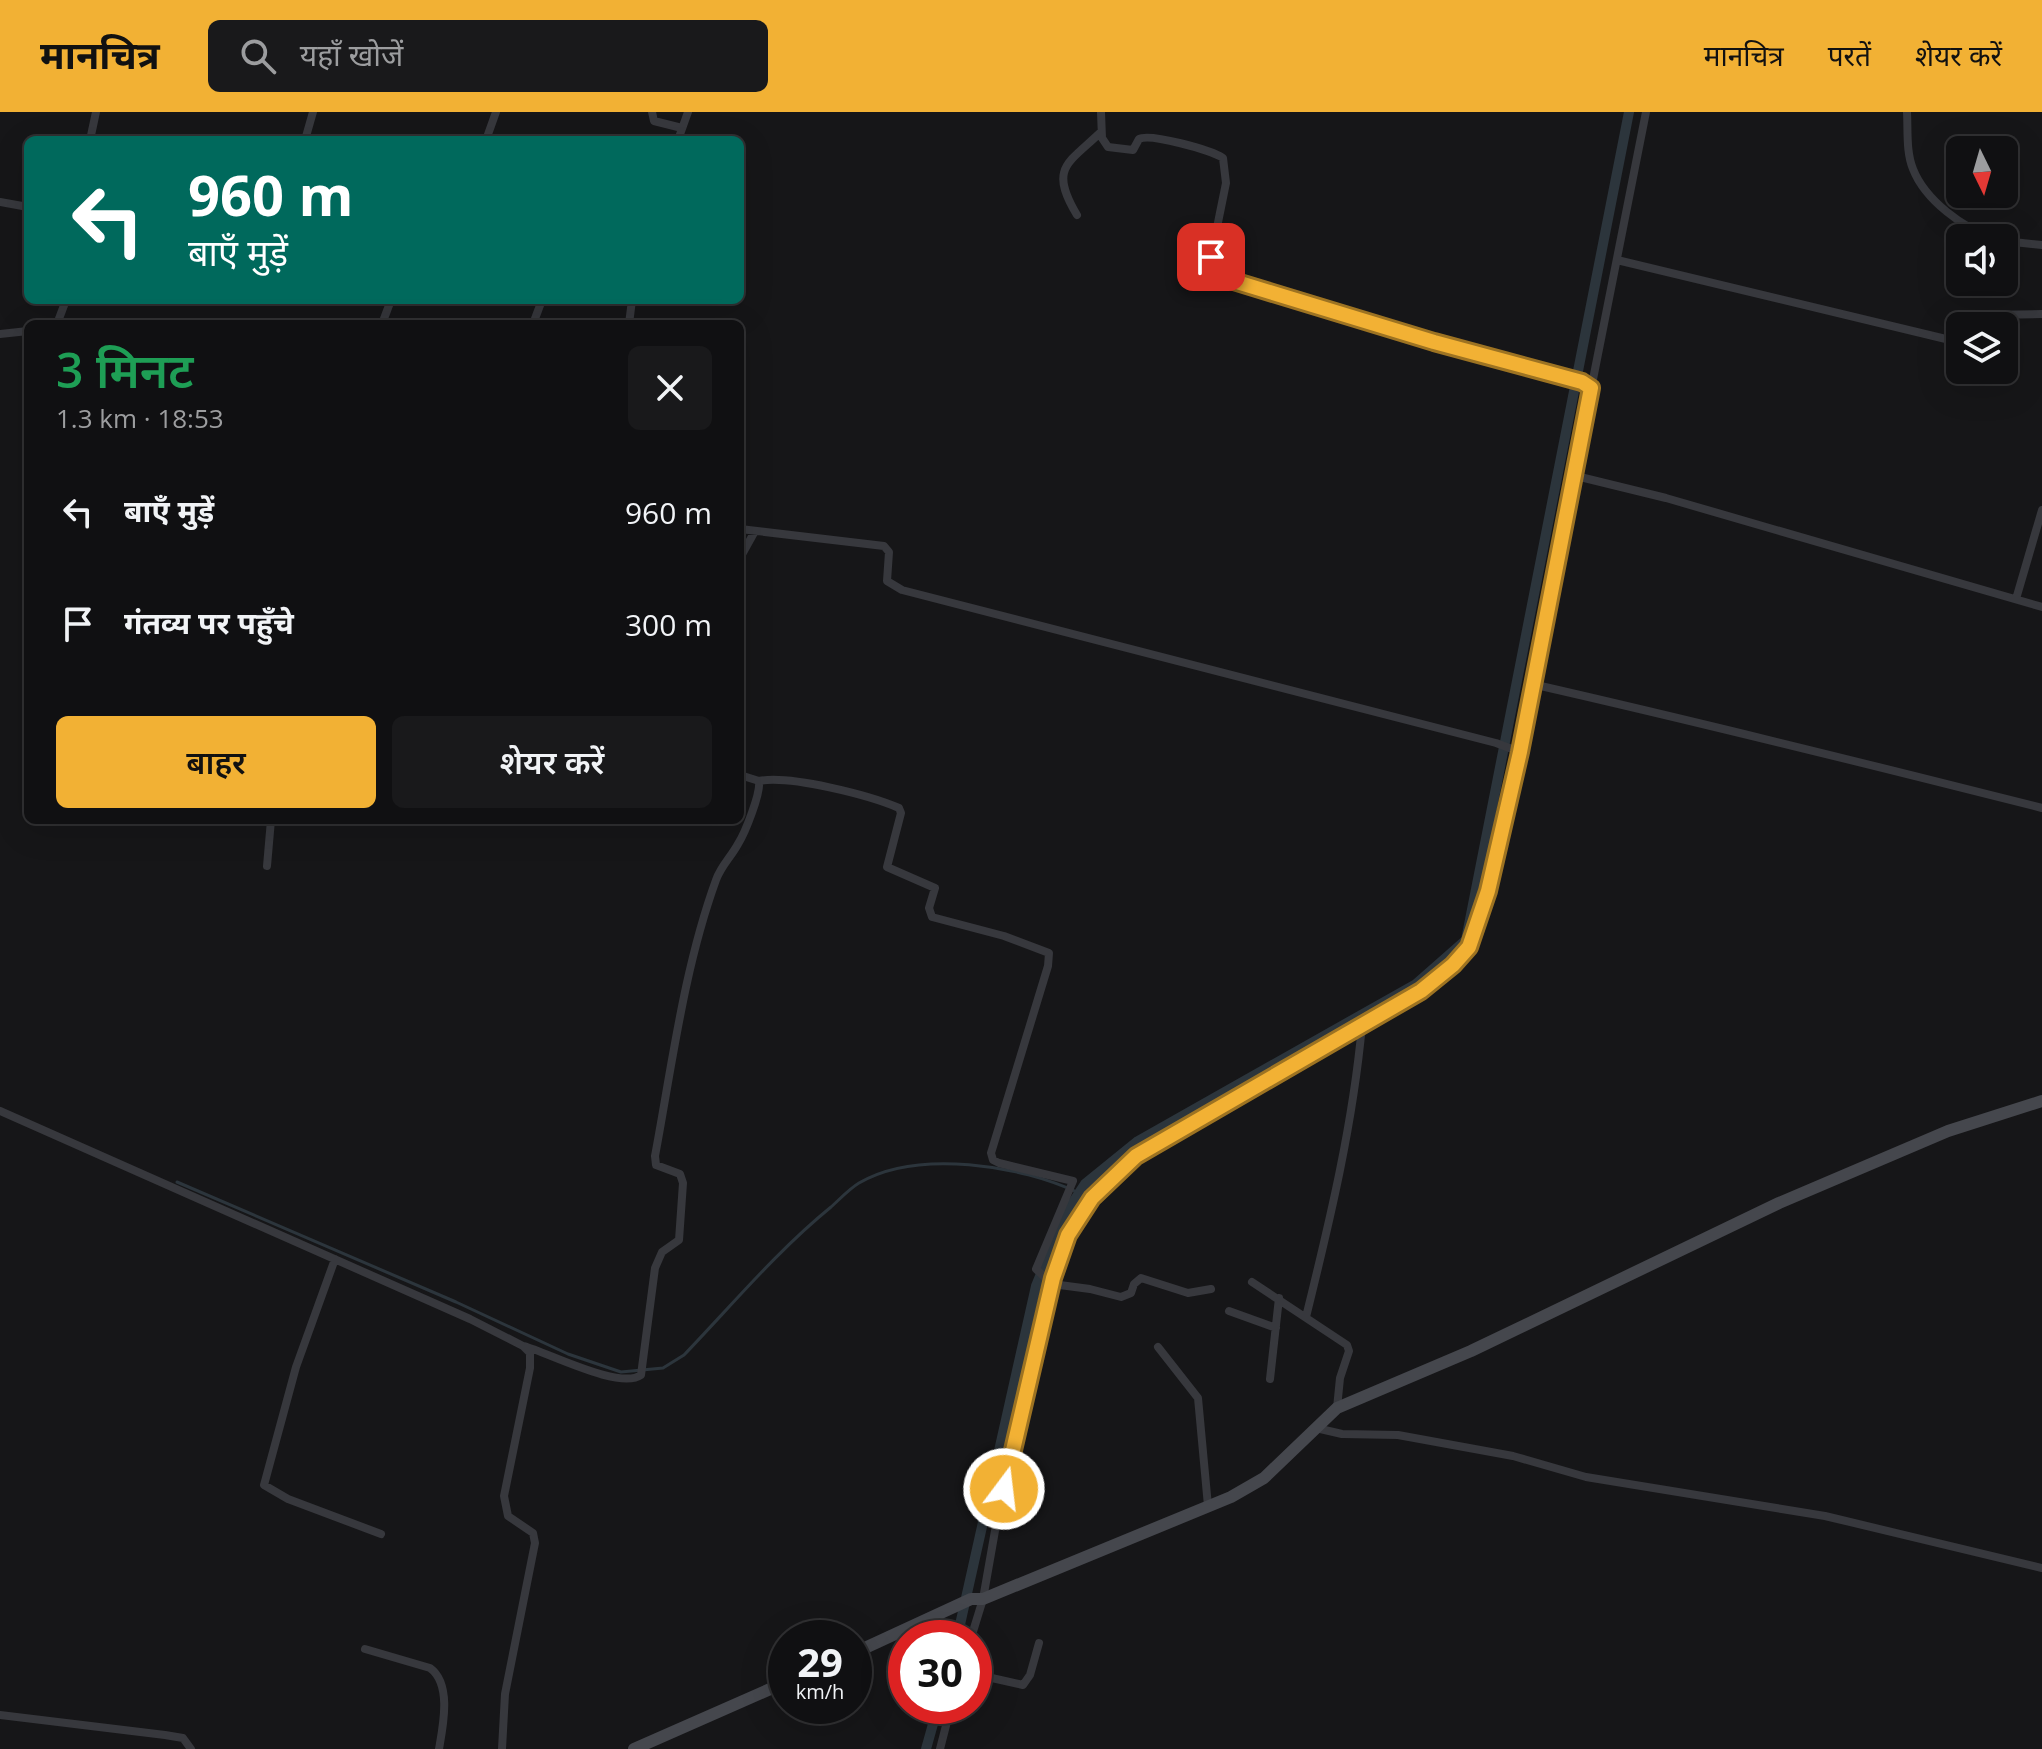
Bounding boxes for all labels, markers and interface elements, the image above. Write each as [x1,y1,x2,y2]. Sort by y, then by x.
search box [208,20,768,92]
text: मानचित्र [40,28,160,80]
icon: search [236,34,280,78]
text: यहाँ खोजें [300,34,403,75]
text: मानचित्र [1704,36,1784,74]
text: परतें [1828,36,1871,74]
text: शेयर करें [1915,36,2002,74]
north arrow [1946,136,2018,208]
map controls [1946,136,2018,384]
text: 960 m [188,156,354,232]
icon: left [56,168,160,272]
pin [1177,223,1245,291]
button: sound [1946,224,2018,296]
text: बाएँ मुड़ें [188,228,288,277]
icon: arrive [1189,235,1233,279]
button: layers [1946,312,2018,384]
text: 3 मिनट [56,337,193,402]
button: close [628,346,712,430]
text: 1.3 km · 18:53 [56,400,224,436]
icon: left [56,490,100,534]
text: बाएँ मुड़ें [124,490,214,531]
text: 960 m [625,492,712,533]
icon: arrive [56,602,100,646]
text: गंतव्य पर पहुँचे [124,602,294,643]
text: 300 m [625,604,712,645]
button: बाहर [56,716,376,808]
button: शेयर करें [392,716,712,808]
position arrow [962,1447,1046,1531]
speed limit sign: 30 [888,1620,992,1724]
text: 29 [797,1634,843,1689]
text: km/h [796,1678,844,1705]

